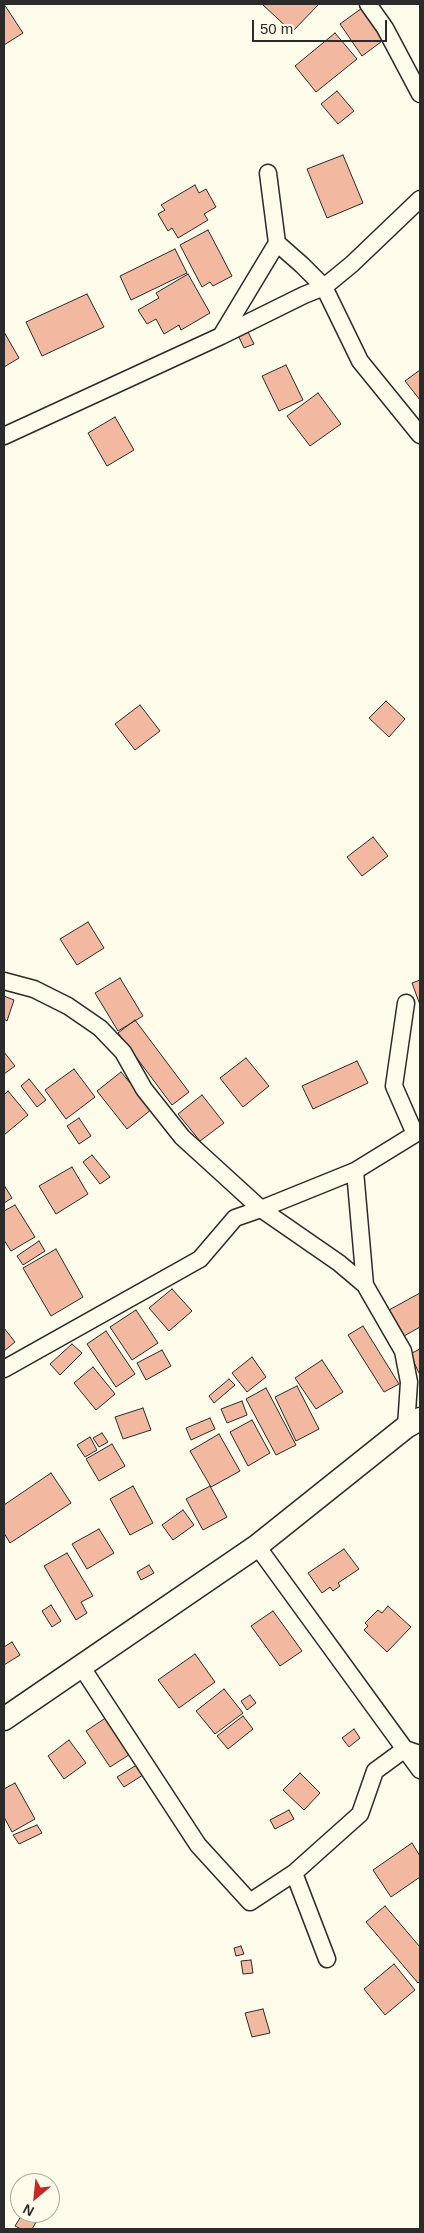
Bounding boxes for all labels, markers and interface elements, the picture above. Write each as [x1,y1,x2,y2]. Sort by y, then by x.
scale bar [254,10,389,42]
text: 50 m [260,20,293,37]
north arrow [10,2173,60,2223]
text: N [20,2201,37,2220]

